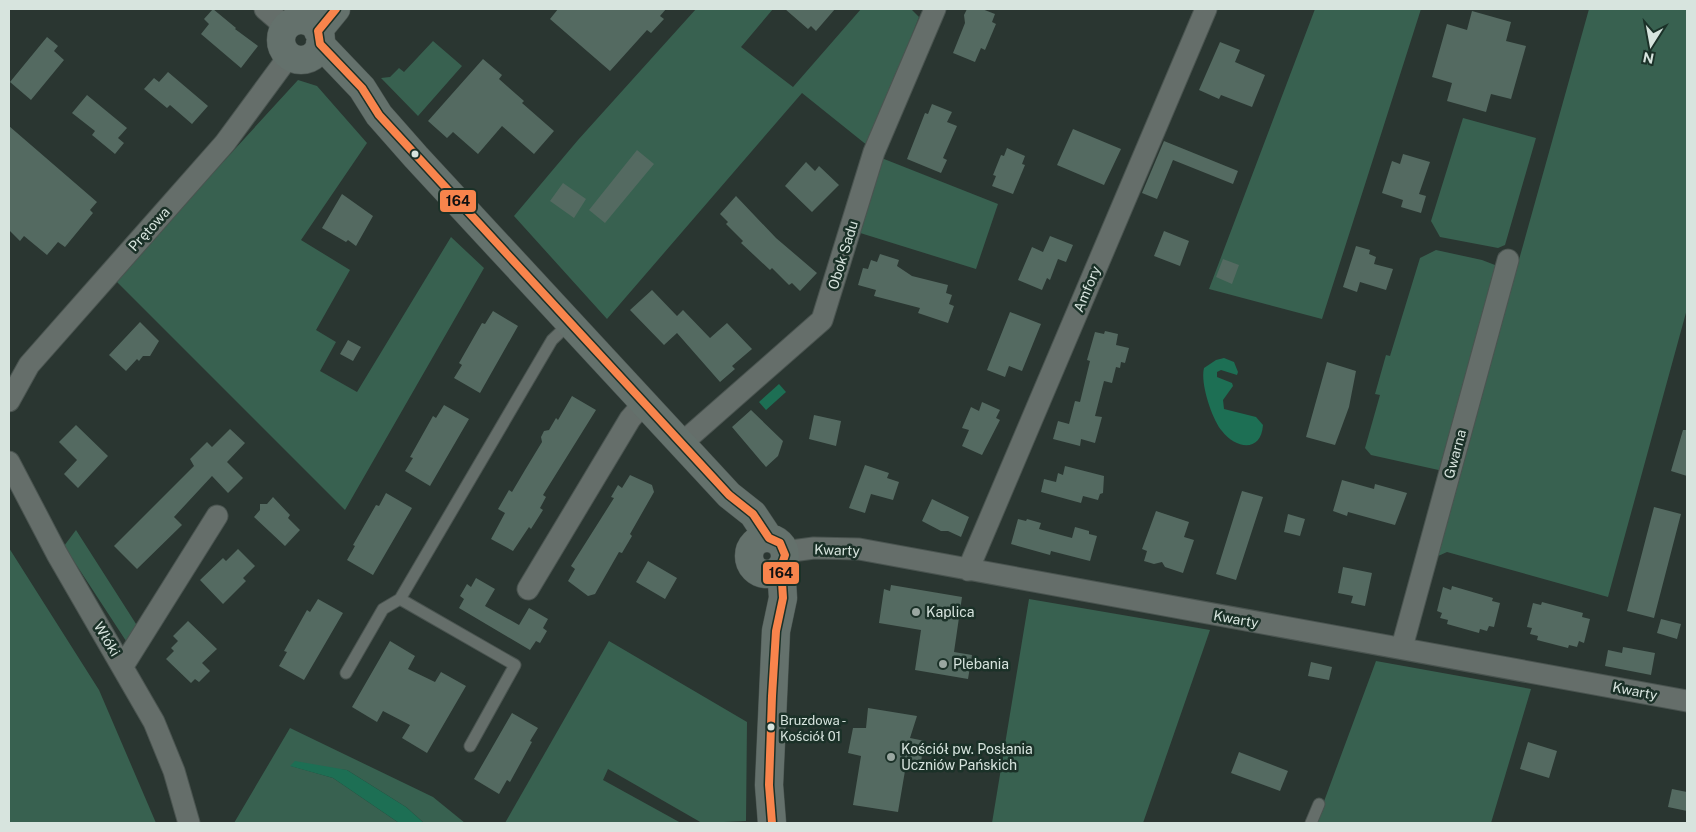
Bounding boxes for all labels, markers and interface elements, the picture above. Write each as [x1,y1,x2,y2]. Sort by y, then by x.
north arrow [1626,20,1676,70]
text: N [1642,49,1655,67]
unlabelled marker [410,149,420,159]
line badge: 164 [439,189,477,213]
text: 164 [446,193,470,209]
street label: Prętowa [125,204,173,254]
street label: Obok Sadu [825,219,861,291]
street label: Amfory [1070,263,1104,314]
street label: Gwarna [1441,428,1469,480]
street label: Kwarty [814,541,861,559]
line badge: 164 [762,561,800,585]
text: 164 [769,565,793,581]
place label: Kaplica [926,604,974,620]
marker: Kaplica [910,606,922,618]
street label: Kwarty [1212,607,1260,631]
street label: Włóki [91,619,123,659]
place label: Plebania [953,656,1009,672]
marker: Plebania [937,658,949,670]
street label: Kwarty [1611,679,1659,703]
place label: Bruzdowa - Kościół 01 [780,713,846,744]
marker: Bruzdowa - Kościół 01 [766,722,776,732]
place label: Kościół pw. Posłania Uczniów Pańskich [901,741,1033,773]
marker: Kościół pw. Posłania Uczniów Pańskich [885,751,897,763]

